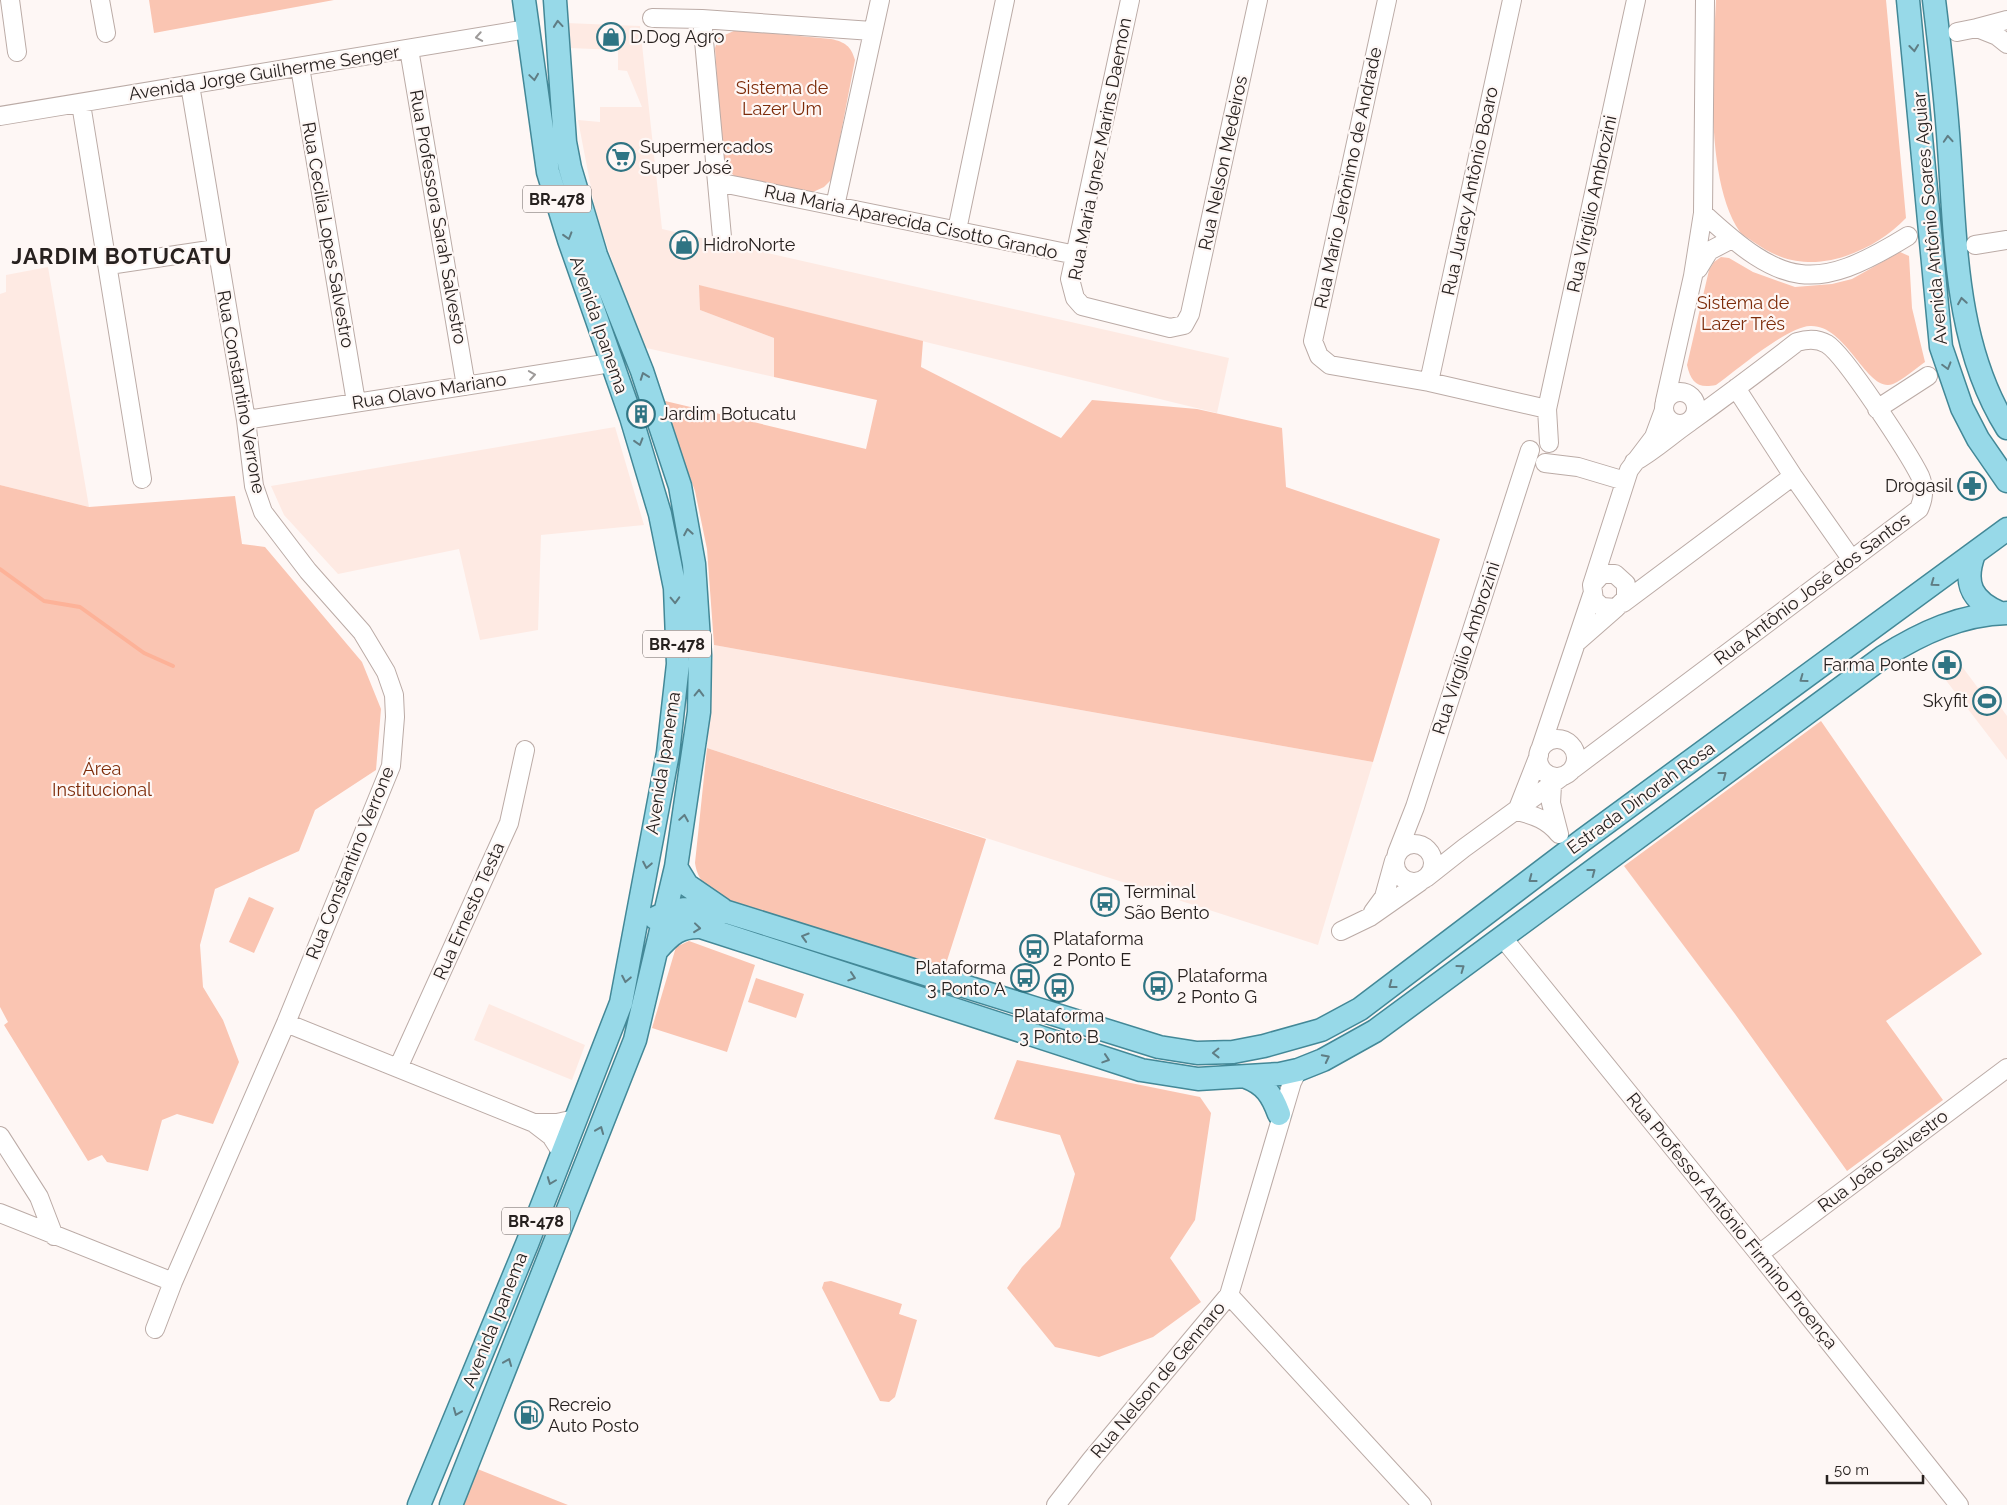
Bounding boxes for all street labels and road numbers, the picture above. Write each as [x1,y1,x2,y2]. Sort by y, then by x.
street label: Rua Maria Ignez Marins Daemon [1064,16,1135,282]
street label: Avenida Jorge Guilherme Senger [127,41,402,104]
street label: Rua Mario Jerônimo de Andrade [1310,45,1386,311]
street label: Rua Nelson Medeiros [1194,74,1251,252]
street label: Rua Juracy Antônio Boaro [1437,84,1502,297]
street label: Rua Professora Sarah Salvestro [406,88,471,346]
street label: Avenida Antônio Soares Aguiar [1908,90,1951,346]
street label: Rua Virgílio Ambrozini [1562,113,1621,294]
street label: Rua Cecilia Lopes Salvestro [298,120,359,350]
street label: Rua Maria Aparecida Cisotto Grando [762,180,1060,263]
road number: BR-478 [523,185,591,212]
street label: Avenida Ipanema [566,253,633,396]
street label: Rua Constantino Verrone [213,289,270,496]
street label: Rua Olavo Mariano [350,368,508,413]
street label: Rua Antônio José dos Santos [1710,508,1914,669]
street label: Rua Virgílio Ambrozini [1428,559,1503,737]
road number: BR-478 [643,630,711,658]
street label: Avenida Ipanema [641,690,684,836]
street label: Estrada Dinorah Rosa [1563,737,1719,858]
street label: Rua Constantino Verrone [301,763,398,962]
street label: Rua Ernesto Testa [429,839,508,983]
street label: Rua Professor Antônio Firmino Proença [1622,1088,1842,1353]
street label: Rua João Salvestro [1814,1105,1952,1216]
road number: BR-478 [502,1208,570,1234]
street label: Avenida Ipanema [458,1249,531,1391]
street label: Rua Nelson de Gennaro [1086,1297,1229,1462]

